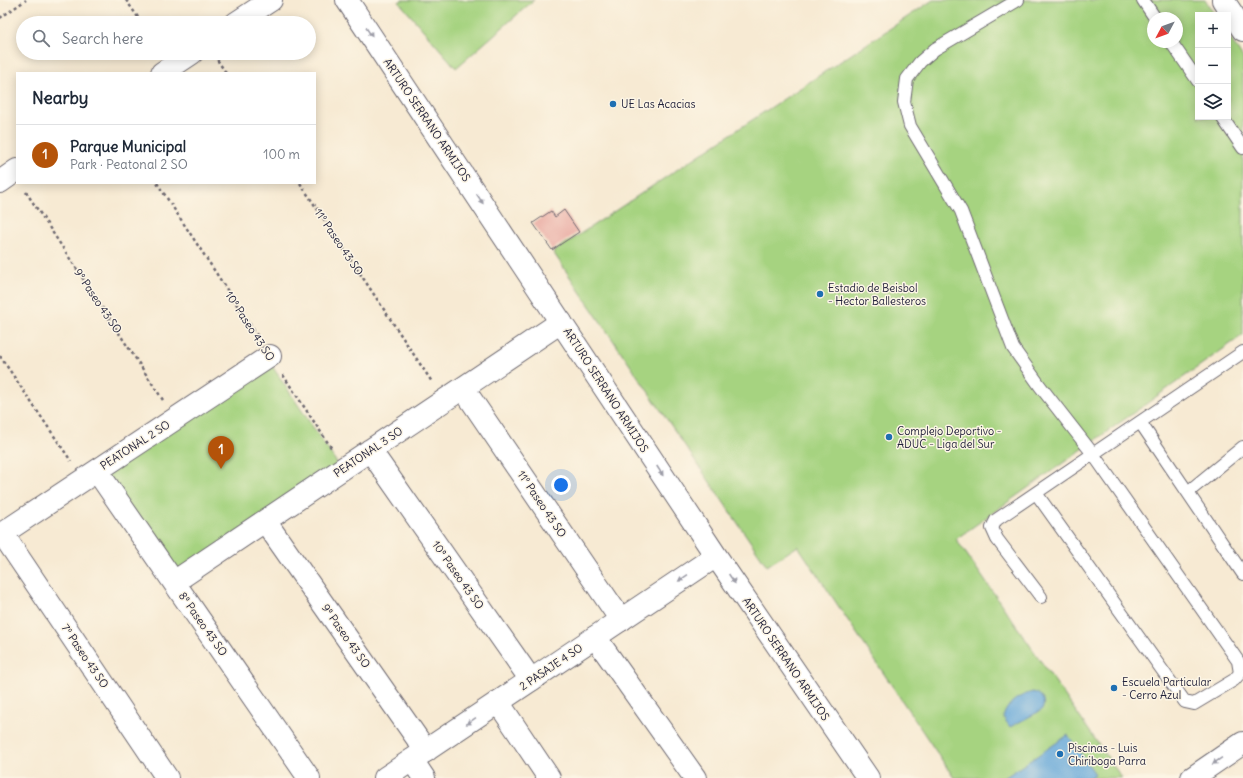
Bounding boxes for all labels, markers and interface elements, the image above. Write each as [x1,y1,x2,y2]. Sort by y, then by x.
north arrow [1147,12,1183,48]
map controls [1195,12,1231,120]
button: + [1195,12,1231,48]
search box [16,16,316,60]
icon: search [30,27,52,49]
one-way arrow [365,27,373,38]
text: Search here [62,29,143,48]
button: − [1195,48,1231,84]
street label: ARTURO SERRANO ARMIJOS [380,56,474,184]
button: layers [1195,84,1231,120]
text: Nearby [32,87,88,109]
place label: UE Las Acacias [621,97,696,111]
marker: UE Las Acacias [608,99,618,109]
text: Parque Municipal [70,137,186,156]
text: 1 [42,146,48,163]
text: 100 m [263,146,300,163]
text: Park · Peatonal 2 SO [70,156,188,173]
one-way arrow [476,193,483,205]
street label: 11º Paseo 43 SO [312,206,366,278]
street label: 9º Paseo 43 SO [71,266,125,336]
place label: Estadio de Beisbol - Hector Ballesteros [828,281,926,308]
street label: 10º Paseo 43 SO [222,288,278,364]
marker: Estadio de Beisbol - Hector Ballesteros [815,289,825,299]
street label: ARTURO SERRANO ARMIJOS [560,325,652,455]
street label: PEATONAL 2 SO [98,417,172,473]
street label: PEATONAL 3 SO [331,424,405,480]
place label: Complejo Deportivo - ADUC - Liga del Sur [897,424,1002,451]
marker: Complejo Deportivo - ADUC - Liga del Sur [884,432,894,442]
pin: 1 [208,436,234,469]
one-way arrow [656,465,663,477]
street label: 11º Paseo 43 SO [515,468,569,540]
your location [551,475,571,495]
street label: 10º Paseo 43 SO [429,538,487,612]
one-way arrow [678,574,689,582]
one-way arrow [728,574,736,584]
street label: 8º Paseo 43 SO [176,589,230,659]
street label: ARTURO SERRANO ARMIJOS [739,595,833,723]
street label: 9º Paseo 43 SO [319,601,373,671]
street label: 7º Paseo 43 SO [58,621,112,691]
street label: 2 PASAJE 4 SO [517,641,585,693]
place label: Escuela Particular - Cerro Azul [1122,675,1212,702]
marker: Escuela Particular - Cerro Azul [1109,683,1119,693]
one-way arrow [466,717,476,725]
place label: Piscinas - Luis Chiriboga Parra [1068,741,1146,768]
marker: Piscinas - Luis Chiriboga Parra [1055,749,1065,759]
one-way arrow [1212,757,1223,765]

